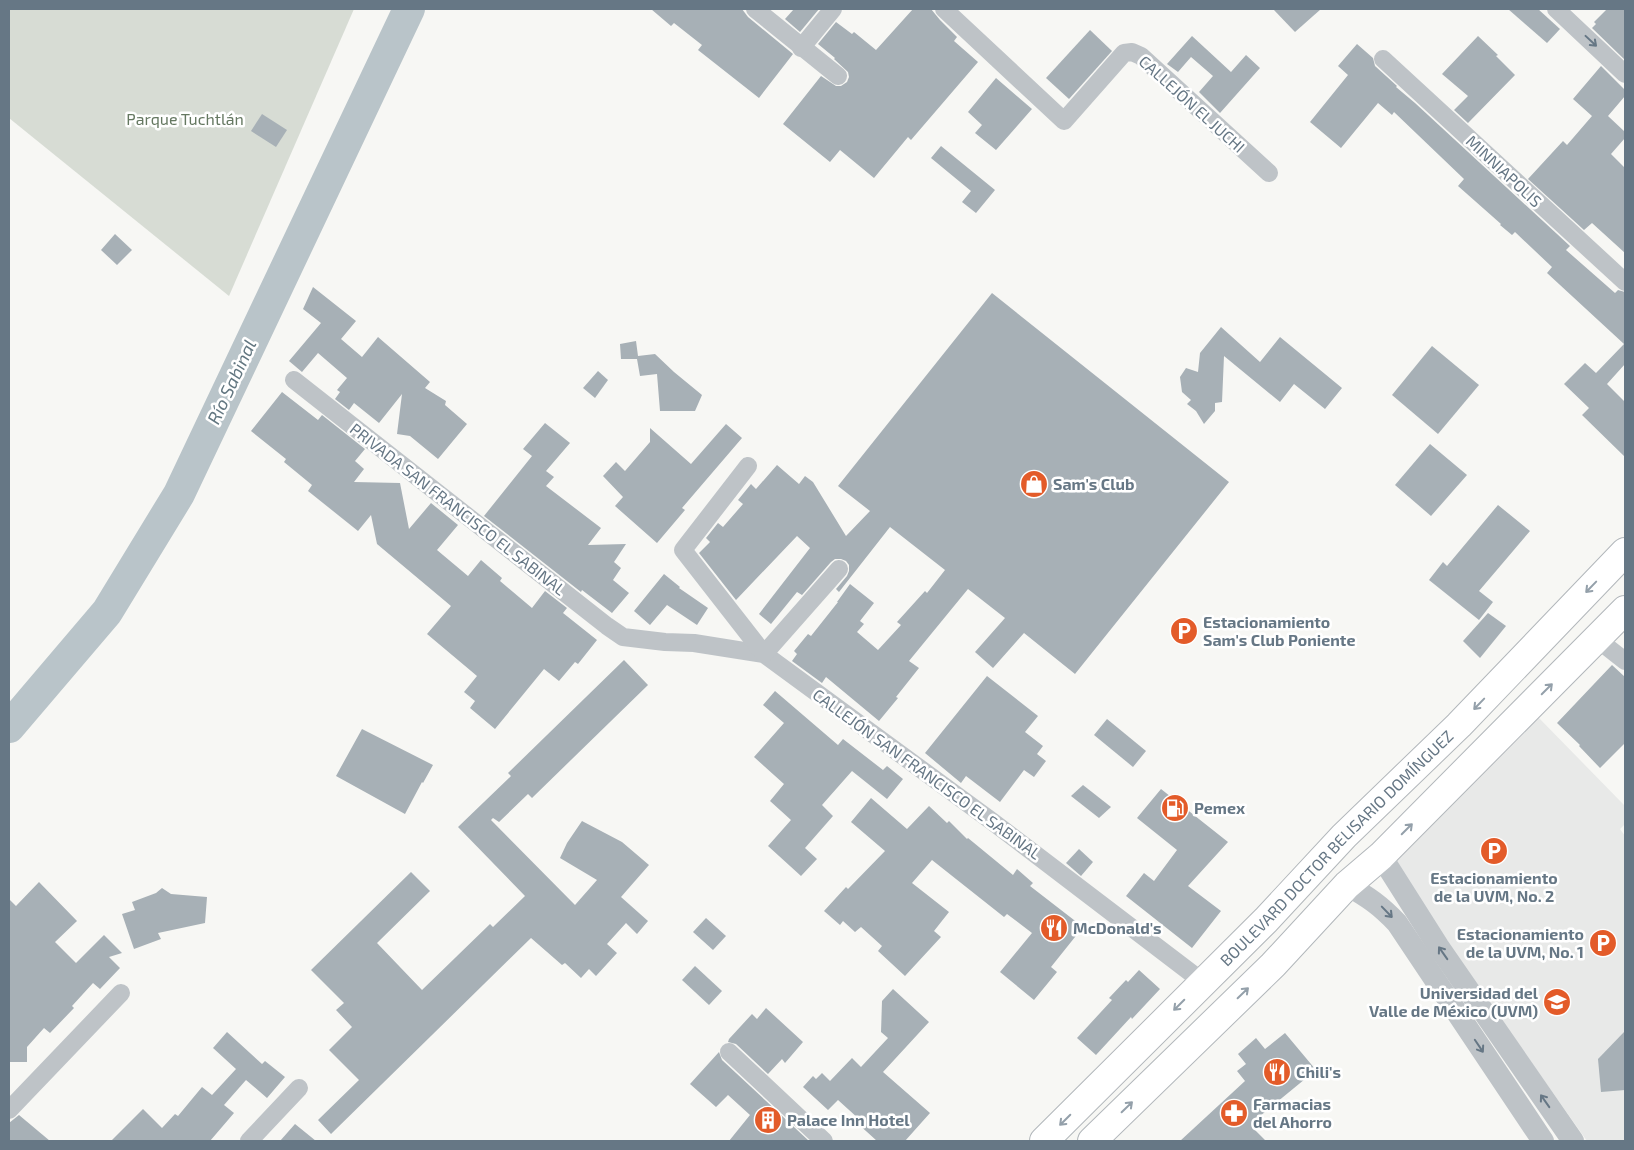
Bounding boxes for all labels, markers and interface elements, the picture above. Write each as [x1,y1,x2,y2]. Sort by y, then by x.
one-way arrow [1584,35,1597,47]
street label: CALLEJÓN EL JUCHI [1136,51,1249,156]
park label: Parque Tuchtlán [126,109,244,128]
street label: MINNIAPOLIS [1463,131,1546,210]
water label: Río Sabinal [202,336,260,427]
street label: PRIVADA SAN FRANCISCO EL SABINAL [347,419,570,599]
shop icon: Sam's Club [1019,469,1049,499]
place label: Sam's Club [1053,474,1134,493]
one-way arrow [1585,581,1597,593]
place label: Estacionamiento Sam's Club Poniente [1203,612,1355,649]
parking icon: Estacionamiento Sam's Club Poniente [1169,616,1199,646]
one-way arrow [1541,683,1553,696]
street label: CALLEJÓN SAN FRANCISCO EL SABINAL [810,684,1045,863]
one-way arrow [1473,698,1485,710]
street label: BOULEVARD DOCTOR BELISARIO DOMÍNGUEZ [1216,726,1457,969]
fuel station icon: Pemex [1160,793,1190,823]
place label: Pemex [1194,798,1245,817]
one-way arrow [1401,823,1414,835]
parking icon: Estacionamiento de la UVM, No. 2 [1479,836,1509,866]
place label: Estacionamiento de la UVM, No. 2 [1430,868,1558,905]
one-way arrow [1380,906,1392,918]
restaurant icon: McDonald's [1039,913,1069,943]
place label: McDonald's [1073,918,1162,937]
place label: Estacionamiento de la UVM, No. 1 [1457,924,1584,961]
parking icon: Estacionamiento de la UVM, No. 1 [1588,928,1618,958]
one-way arrow [1438,946,1448,960]
place label: Universidad del Valle de México (UVM) [1369,983,1539,1020]
one-way arrow [1236,987,1249,999]
school or university icon: Universidad del Valle de México (UVM) [1542,987,1572,1017]
one-way arrow [1173,999,1185,1011]
one-way arrow [1473,1039,1484,1053]
restaurant icon: Chili's [1262,1057,1292,1087]
place label: Chili's [1296,1062,1341,1081]
place label: Farmacias del Ahorro [1253,1094,1332,1131]
one-way arrow [1540,1095,1550,1109]
pharmacy icon: Farmacias del Ahorro [1219,1098,1249,1128]
one-way arrow [1120,1101,1133,1113]
building icon: Palace Inn Hotel [753,1105,783,1135]
place label: Palace Inn Hotel [787,1110,910,1129]
one-way arrow [1059,1114,1071,1126]

